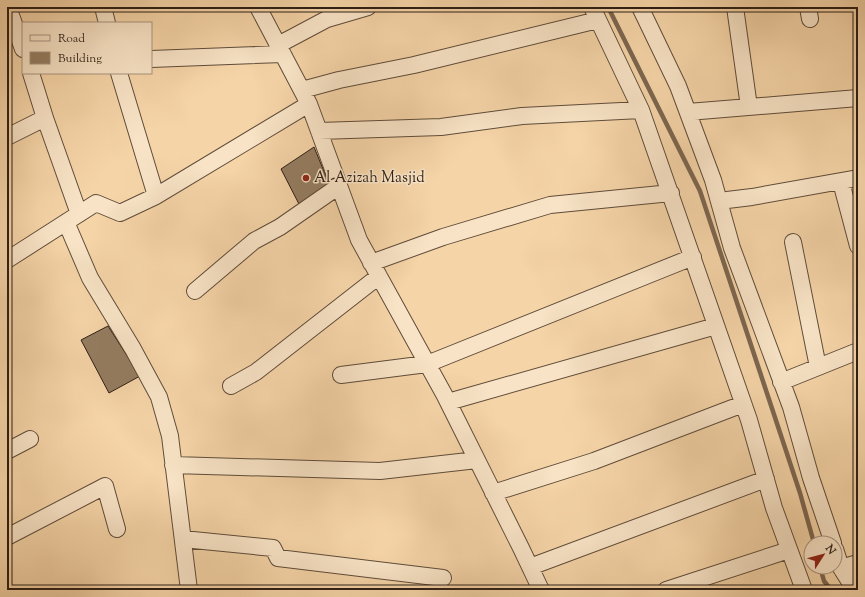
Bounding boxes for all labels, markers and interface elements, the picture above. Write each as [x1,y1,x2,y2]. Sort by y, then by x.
legend [22,22,152,74]
text: Road [58,30,85,48]
text: Building [58,50,102,68]
place label: Al-Azizah Masjid [314,168,425,189]
marker: Al-Azizah Masjid [301,173,311,183]
north arrow [803,535,843,575]
text: N [821,541,839,558]

